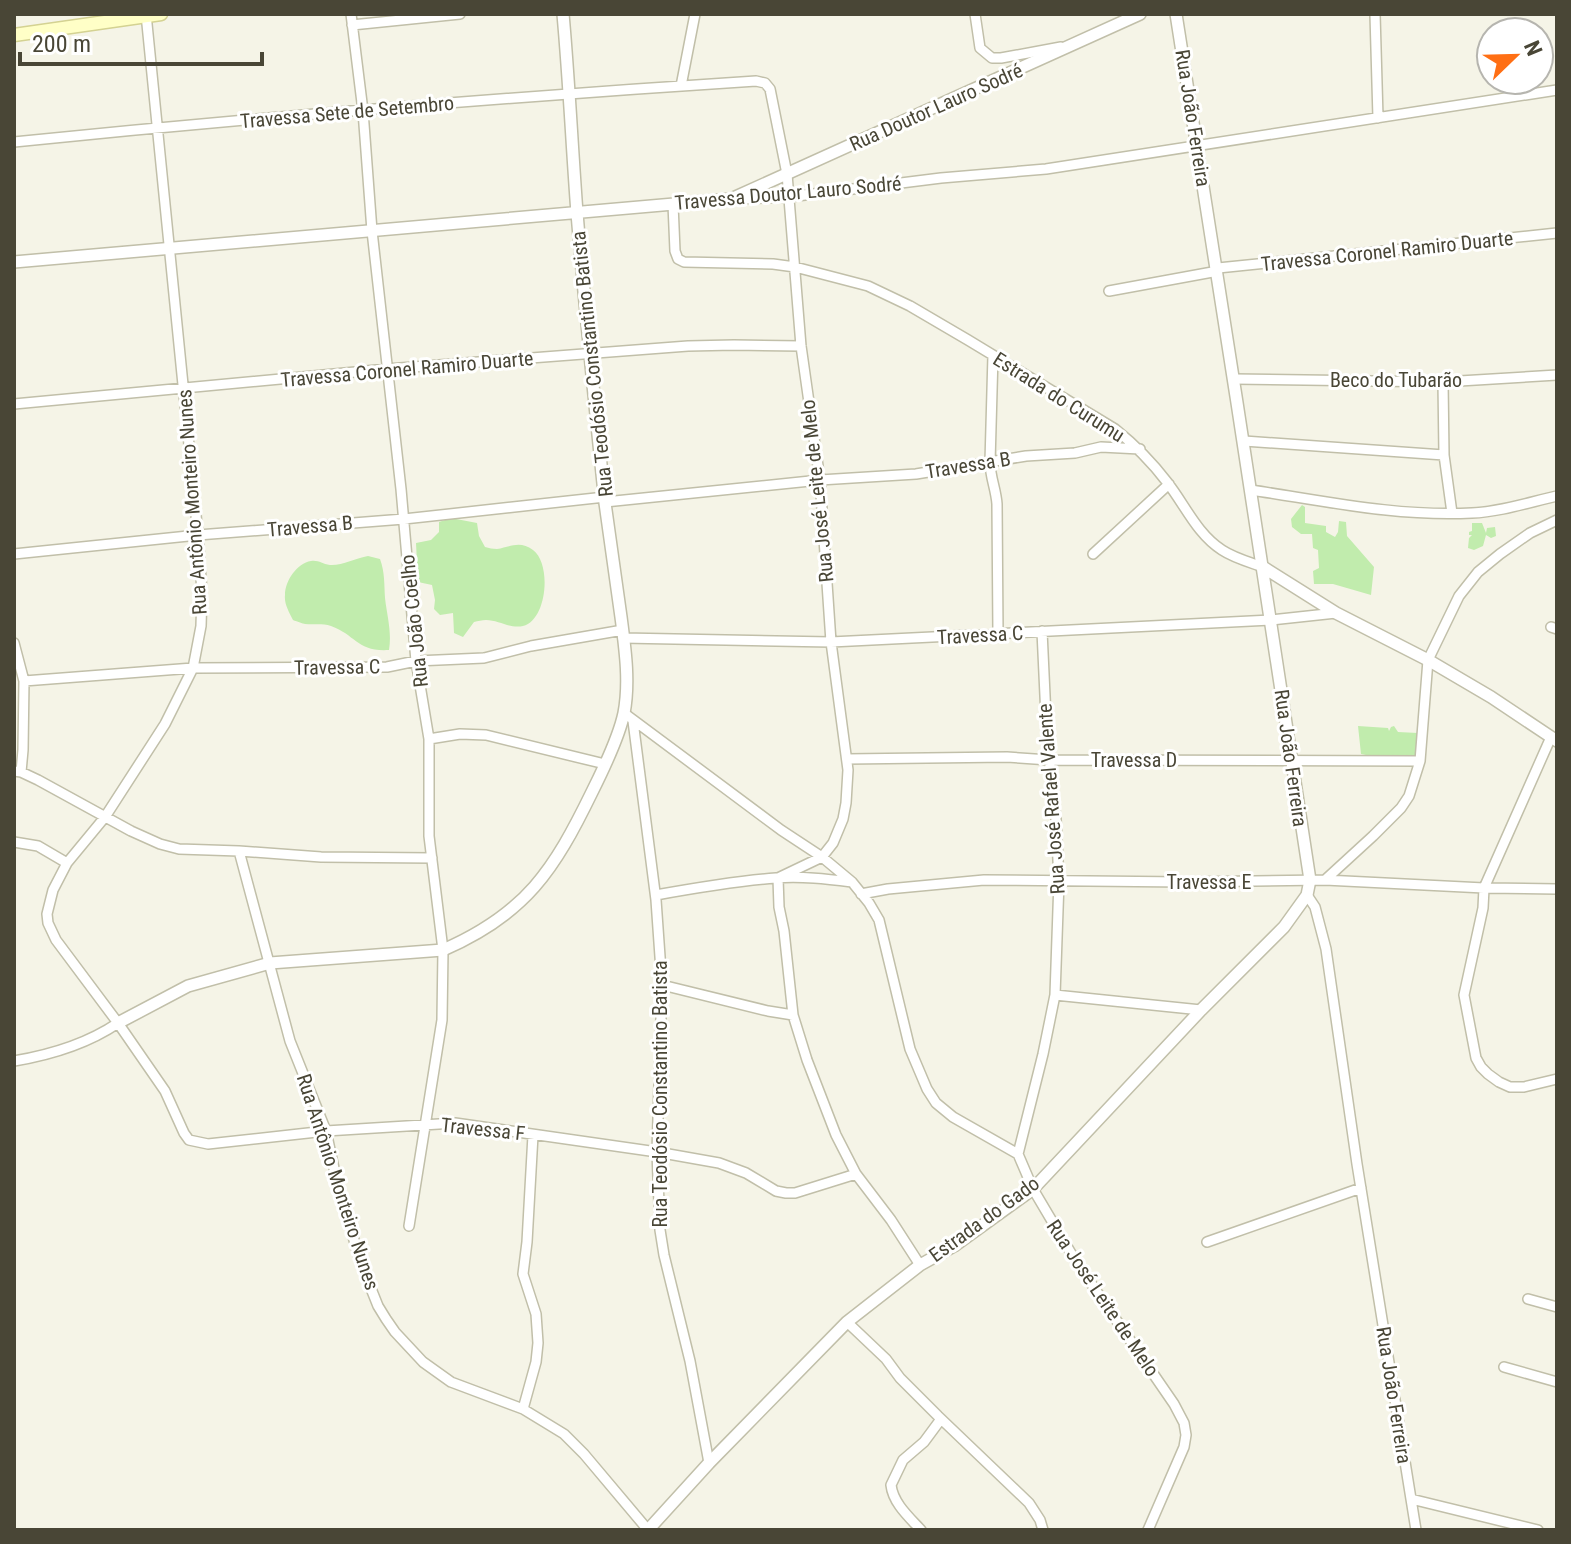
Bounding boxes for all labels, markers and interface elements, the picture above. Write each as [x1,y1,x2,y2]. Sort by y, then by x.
scale bar [20,16,262,66]
north arrow [1475,16,1555,96]
text: 200 m [32,30,91,58]
text: N [1519,37,1547,59]
street label: Rua João Ferreira [1170,48,1216,188]
street label: Rua Doutor Lauro Sodré [846,58,1026,156]
street label: Travessa Sete de Setembro [239,91,455,133]
street label: Travessa Doutor Lauro Sodré [674,171,902,215]
street label: Travessa Coronel Ramiro Duarte [1260,226,1514,276]
street label: Rua Teodósio Constantino Batista [566,230,618,498]
street label: Travessa Coronel Ramiro Duarte [280,346,534,392]
street label: Estrada do Curumu [989,347,1129,447]
street label: Beco do Tubarão [1330,368,1462,392]
street label: Rua Antônio Monteiro Nunes [172,389,212,615]
street label: Rua José Leite de Melo [795,398,839,584]
street label: Travessa B [924,446,1012,484]
street label: Travessa B [266,510,354,542]
street label: Rua João Coelho [395,553,433,689]
street label: Travessa C [936,621,1024,649]
street label: Travessa C [294,654,380,680]
street label: Rua João Ferreira [1269,688,1313,828]
street label: Rua José Rafael Valente [1032,703,1070,895]
street label: Travessa D [1091,748,1177,772]
street label: Travessa E [1167,870,1252,894]
street label: Rua Teodósio Constantino Batista [648,960,672,1228]
street label: Rua Antônio Monteiro Nunes [292,1071,384,1293]
street label: Travessa F [440,1113,526,1145]
street label: Estrada do Gado [924,1171,1044,1267]
street label: Rua José Leite de Melo [1042,1215,1164,1381]
street label: Rua João Ferreira [1371,1325,1417,1465]

